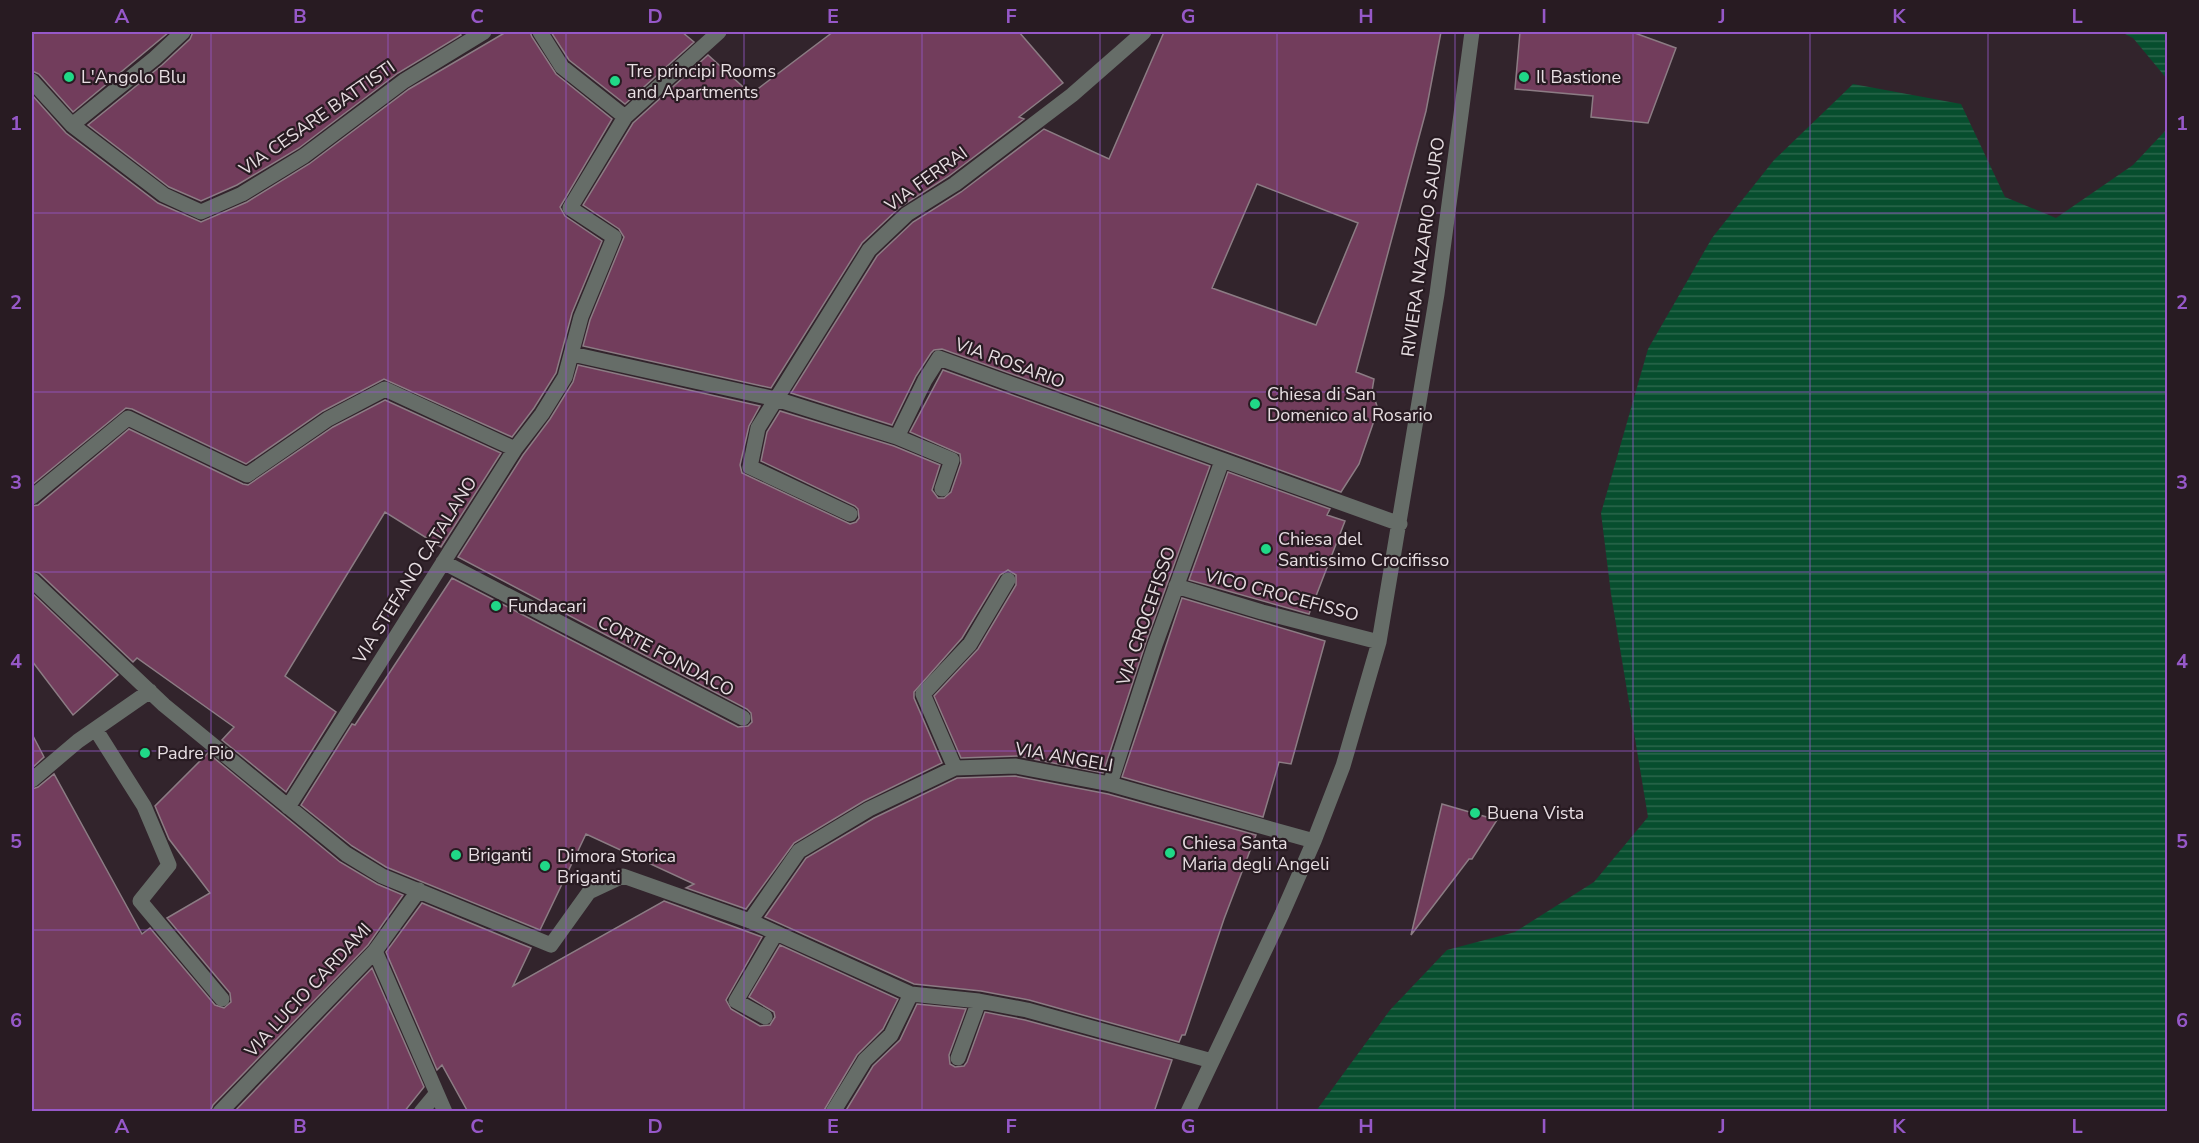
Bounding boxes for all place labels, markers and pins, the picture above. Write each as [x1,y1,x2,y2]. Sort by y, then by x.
place label: Tre principi Rooms and Apartments [627,59,776,104]
place label: L'Angolo Blu [81,65,186,89]
place label: Il Bastione [1536,65,1621,89]
marker: L'Angolo Blu [62,70,76,84]
marker: Il Bastione [1517,70,1531,84]
marker: Tre principi Rooms and Apartments [608,74,622,88]
place label: Chiesa di San Domenico al Rosario [1267,382,1433,427]
marker: Chiesa di San Domenico al Rosario [1248,397,1262,411]
place label: Chiesa del Santissimo Crocifisso [1278,527,1449,572]
marker: Chiesa del Santissimo Crocifisso [1259,542,1273,556]
place label: Fundacari [508,594,586,618]
marker: Fundacari [489,599,503,613]
place label: Padre Pio [157,741,234,765]
marker: Padre Pio [138,746,152,760]
place label: Buena Vista [1487,801,1584,825]
marker: Buena Vista [1468,806,1482,820]
place label: Chiesa Santa Maria degli Angeli [1182,831,1329,876]
place label: Briganti [468,843,532,867]
place label: Dimora Storica Briganti [557,844,676,889]
marker: Chiesa Santa Maria degli Angeli [1163,846,1177,860]
marker: Briganti [449,848,463,862]
marker: Dimora Storica Briganti [538,859,552,873]

